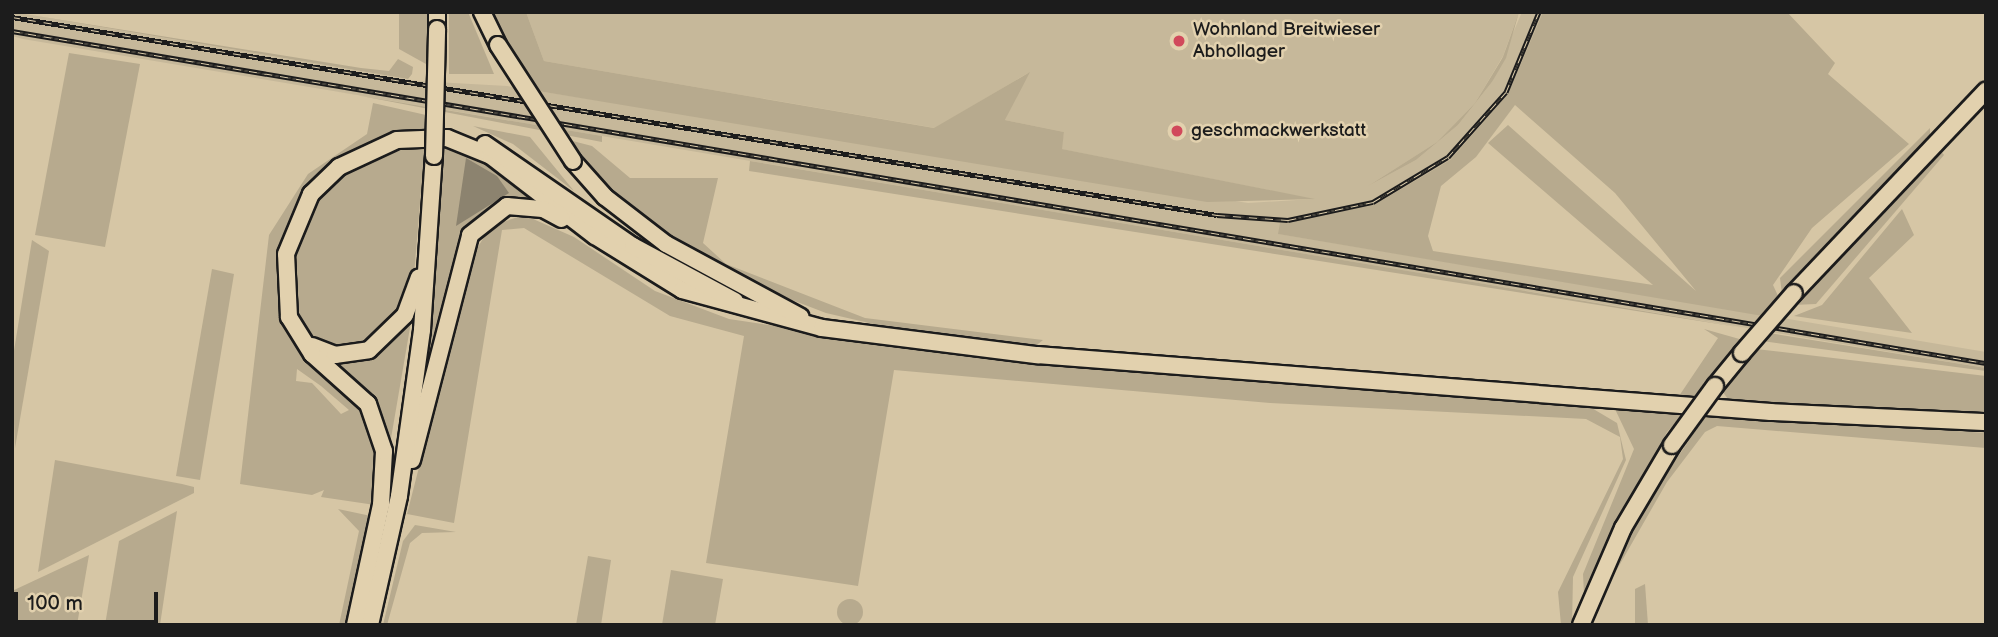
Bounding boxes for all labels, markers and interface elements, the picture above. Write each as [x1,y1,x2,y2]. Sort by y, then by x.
place label: Wohnland Breitwieser Abhollager [1193,19,1380,63]
marker: Wohnland Breitwieser Abhollager [1171,33,1187,49]
place label: geschmackwerkstatt [1191,120,1366,142]
marker: geschmackwerkstatt [1169,123,1185,139]
scale bar [18,578,161,622]
text: 100 m [27,591,83,616]

